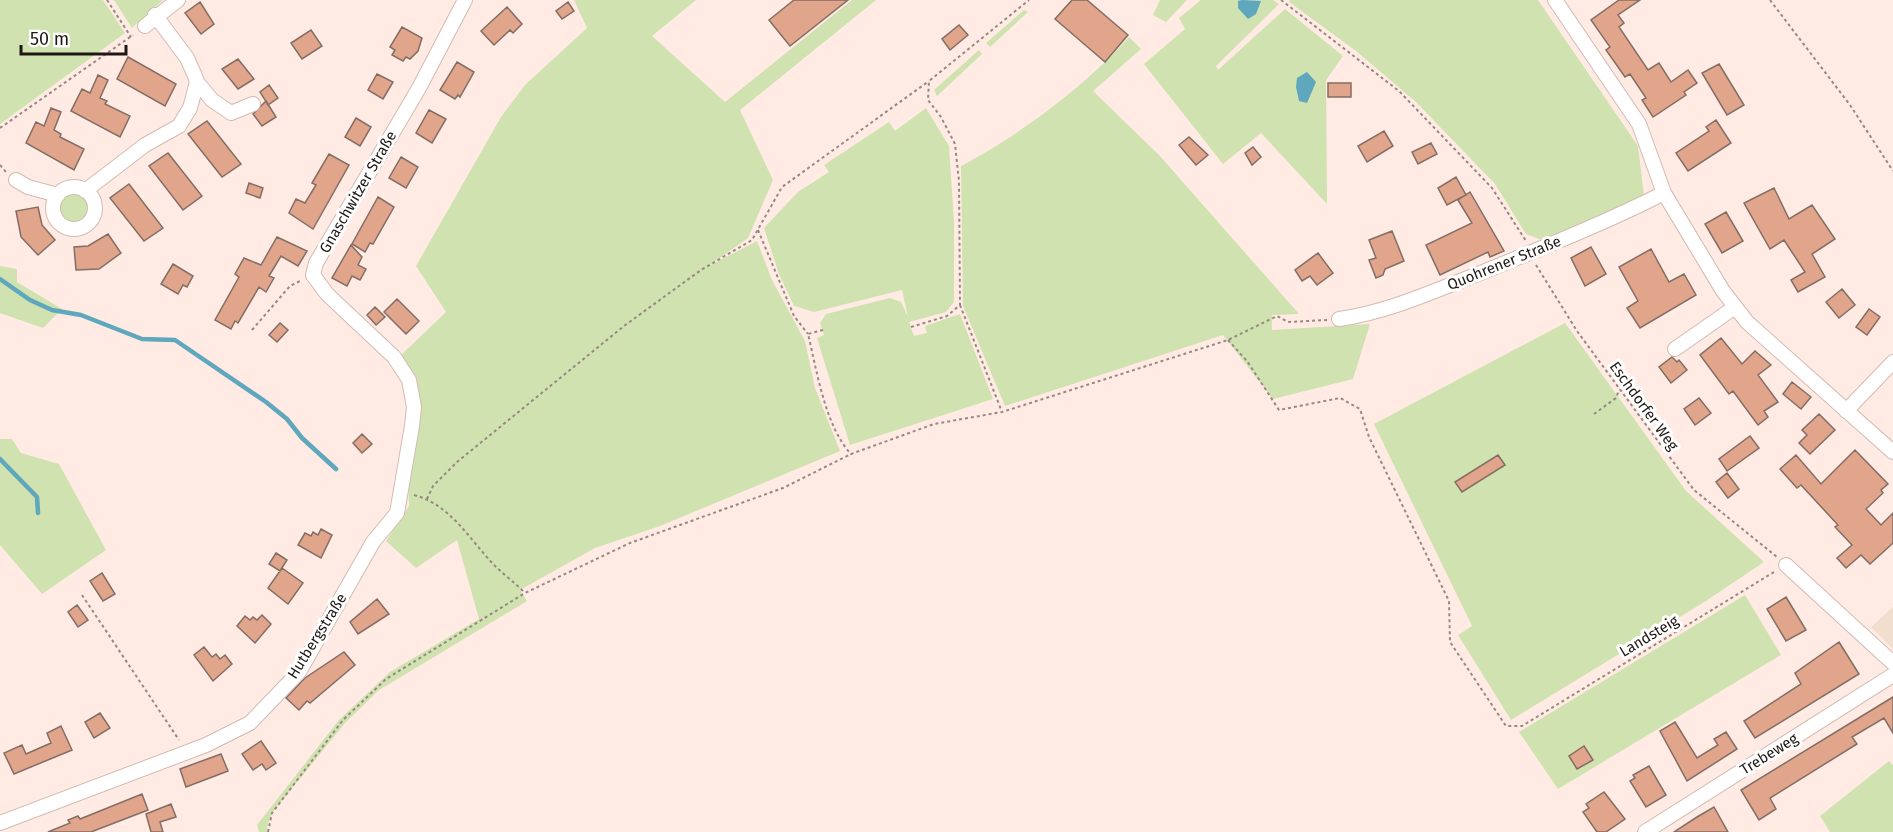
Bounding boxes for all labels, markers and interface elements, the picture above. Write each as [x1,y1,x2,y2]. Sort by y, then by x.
scale bar [21,18,126,56]
text: 50 m [30,28,69,50]
street label: Gnaschwitzer Straße [316,128,400,256]
street label: Quohrener Straße [1445,232,1563,294]
street label: Eschdorfer Weg [1606,358,1682,454]
street label: Hutbergstraße [284,590,350,682]
street label: Landsteig [1616,611,1682,661]
street label: Trebeweg [1737,729,1801,779]

